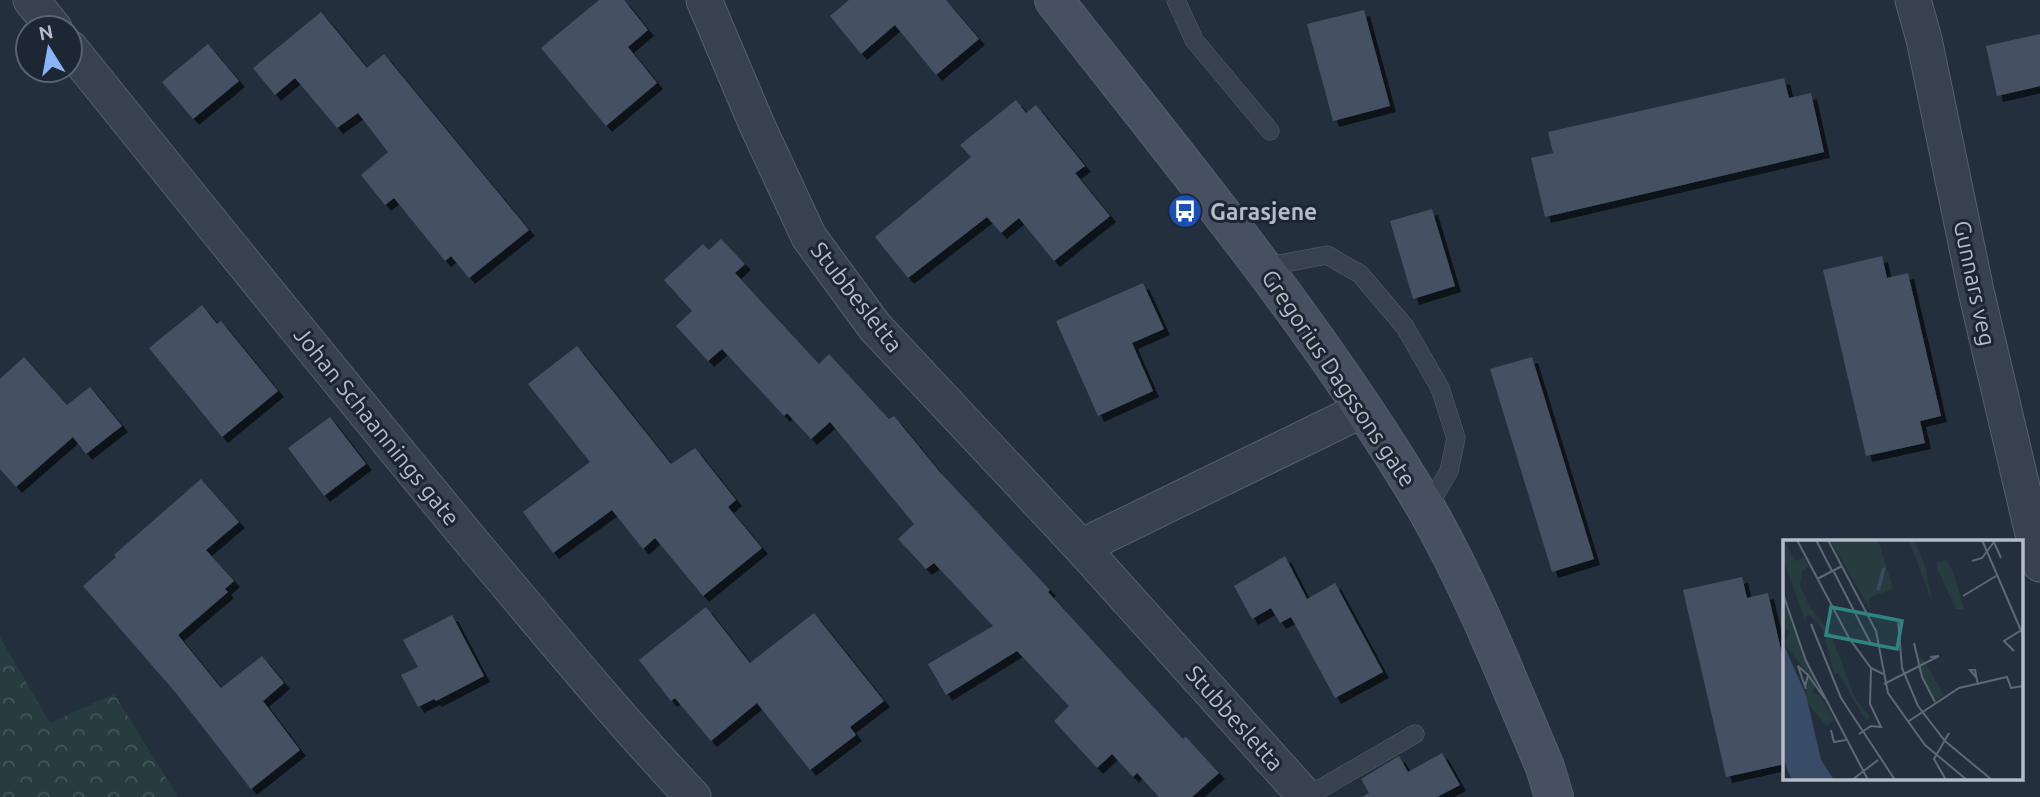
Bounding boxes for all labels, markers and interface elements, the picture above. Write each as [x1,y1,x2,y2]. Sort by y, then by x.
north arrow [14,14,84,84]
text: N [37,20,55,44]
bus stop icon: Garasjene [1166,192,1204,230]
place label: Garasjene [1210,199,1317,224]
street label: Gunnars veg [1950,218,2000,348]
street label: Stubbesletta [806,237,908,357]
street label: Gregorius Dagssons gate [1257,265,1421,491]
street label: Johan Schaannings gate [289,322,465,530]
inset map [1783,540,2022,780]
street label: Stubbesletta [1181,660,1289,776]

